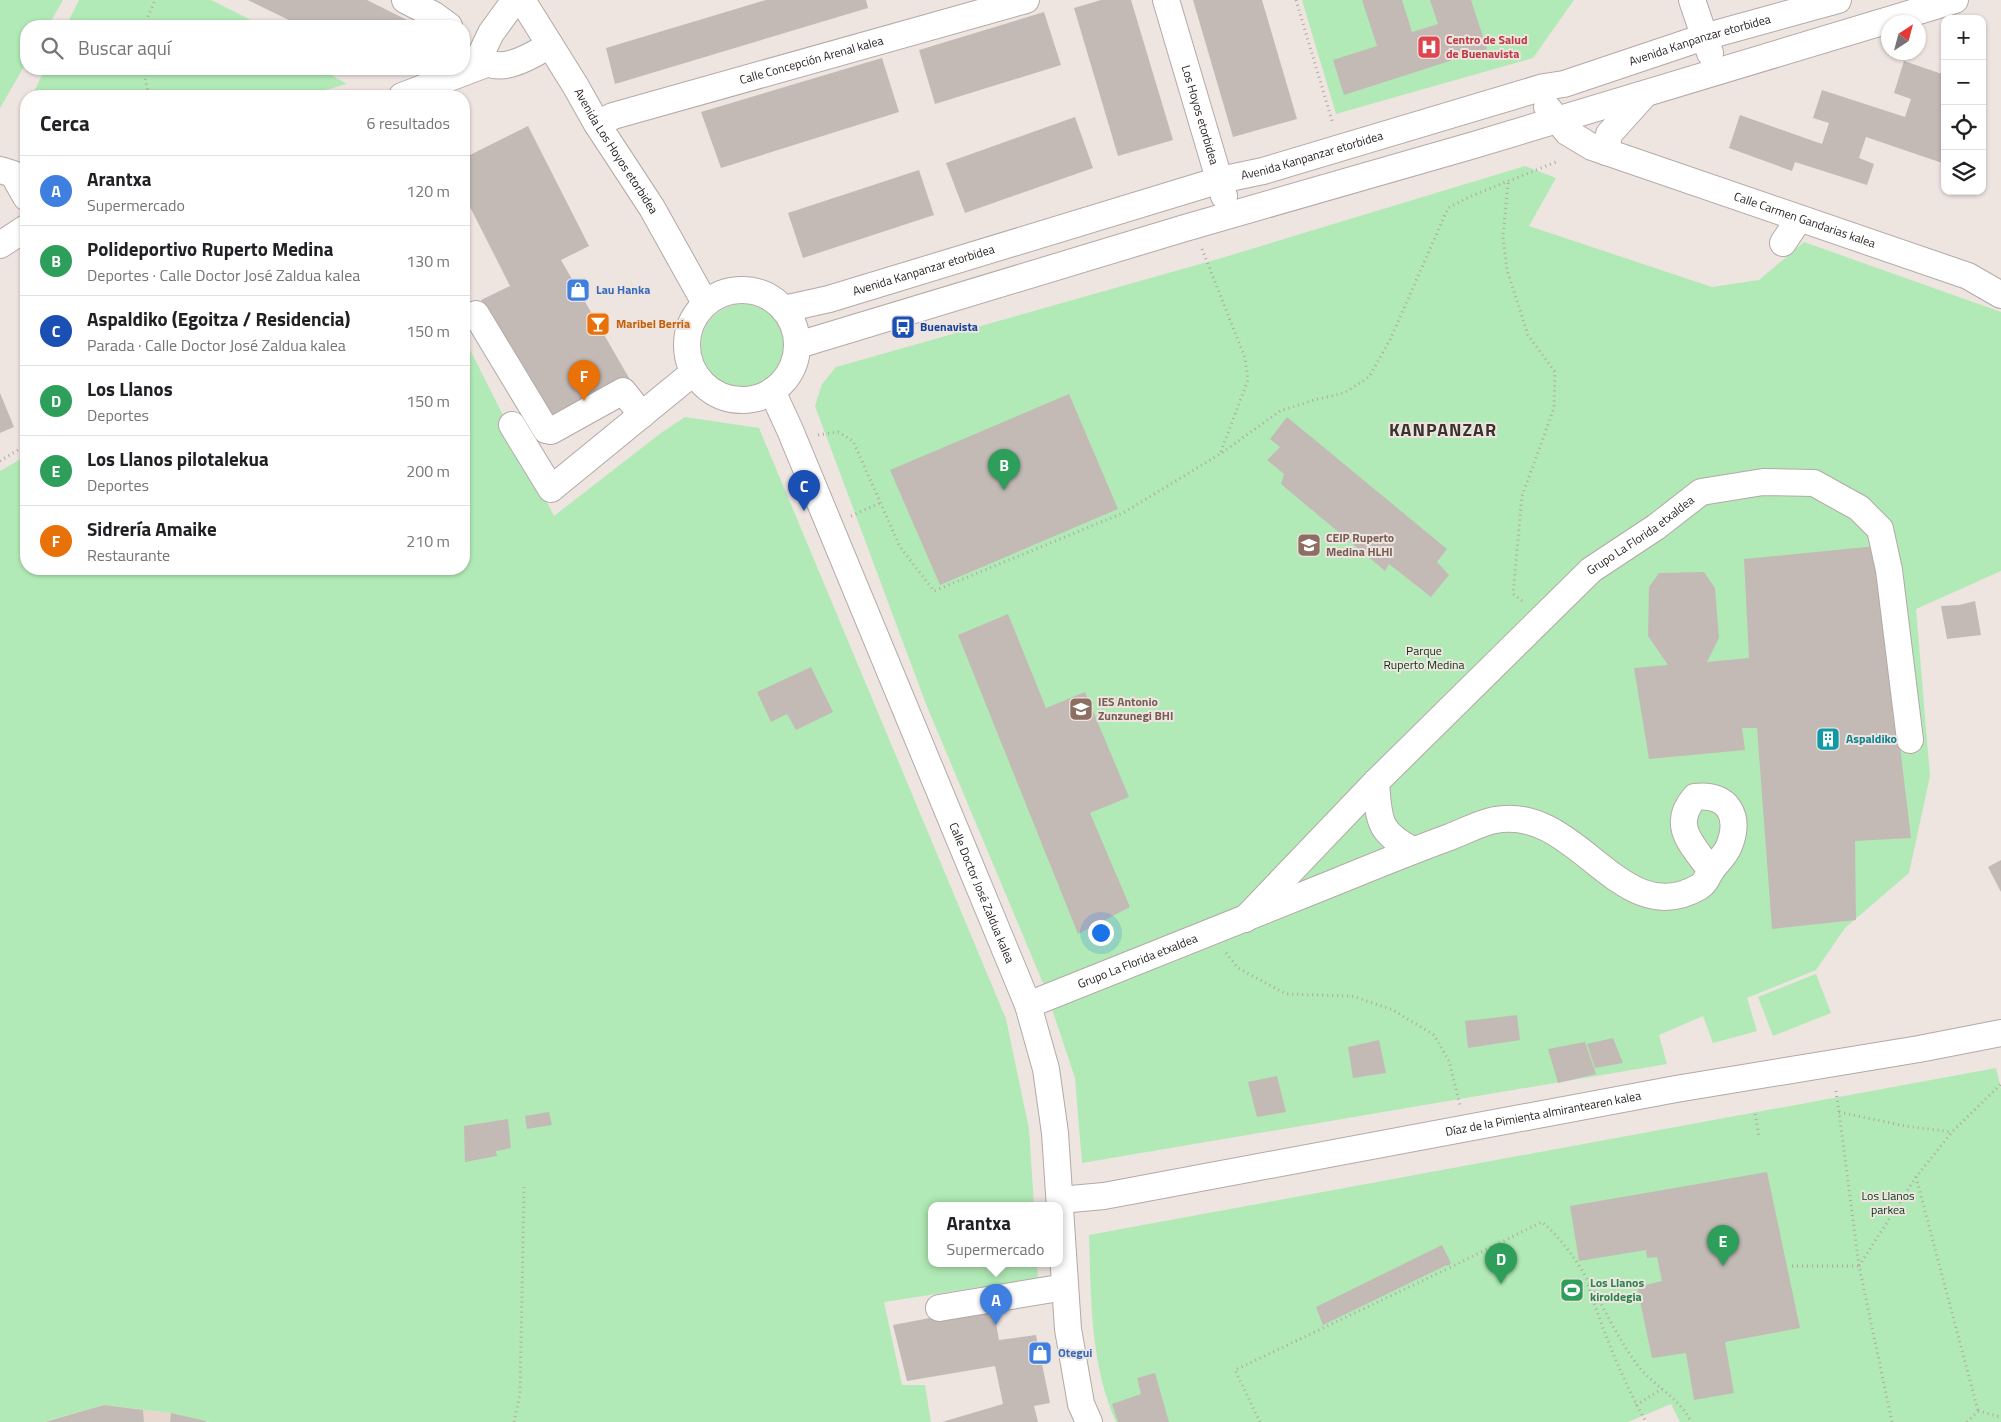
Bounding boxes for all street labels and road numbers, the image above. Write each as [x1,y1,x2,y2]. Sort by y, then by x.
street label: Avenida Kanpanzar etorbidea [1626,9,1773,71]
street label: Calle Concepción Arenal kalea [737,31,885,89]
street label: Los Hoyos etorbidea [1177,63,1224,167]
street label: Avenida Los Hoyos etorbidea [570,84,663,217]
street label: Avenida Kanpanzar etorbidea [1239,126,1385,184]
street label: Calle Carmen Gandarias kalea [1731,186,1878,253]
street label: Avenida Kanpanzar etorbidea [850,239,997,300]
street label: Grupo La Florida etxaldea [1583,491,1698,579]
street label: Calle Doctor José Zaldua kalea [944,819,1020,966]
street label: Grupo La Florida etxaldea [1075,928,1200,993]
street label: Díaz de la Pimienta almirantearen kalea [1444,1086,1643,1141]

